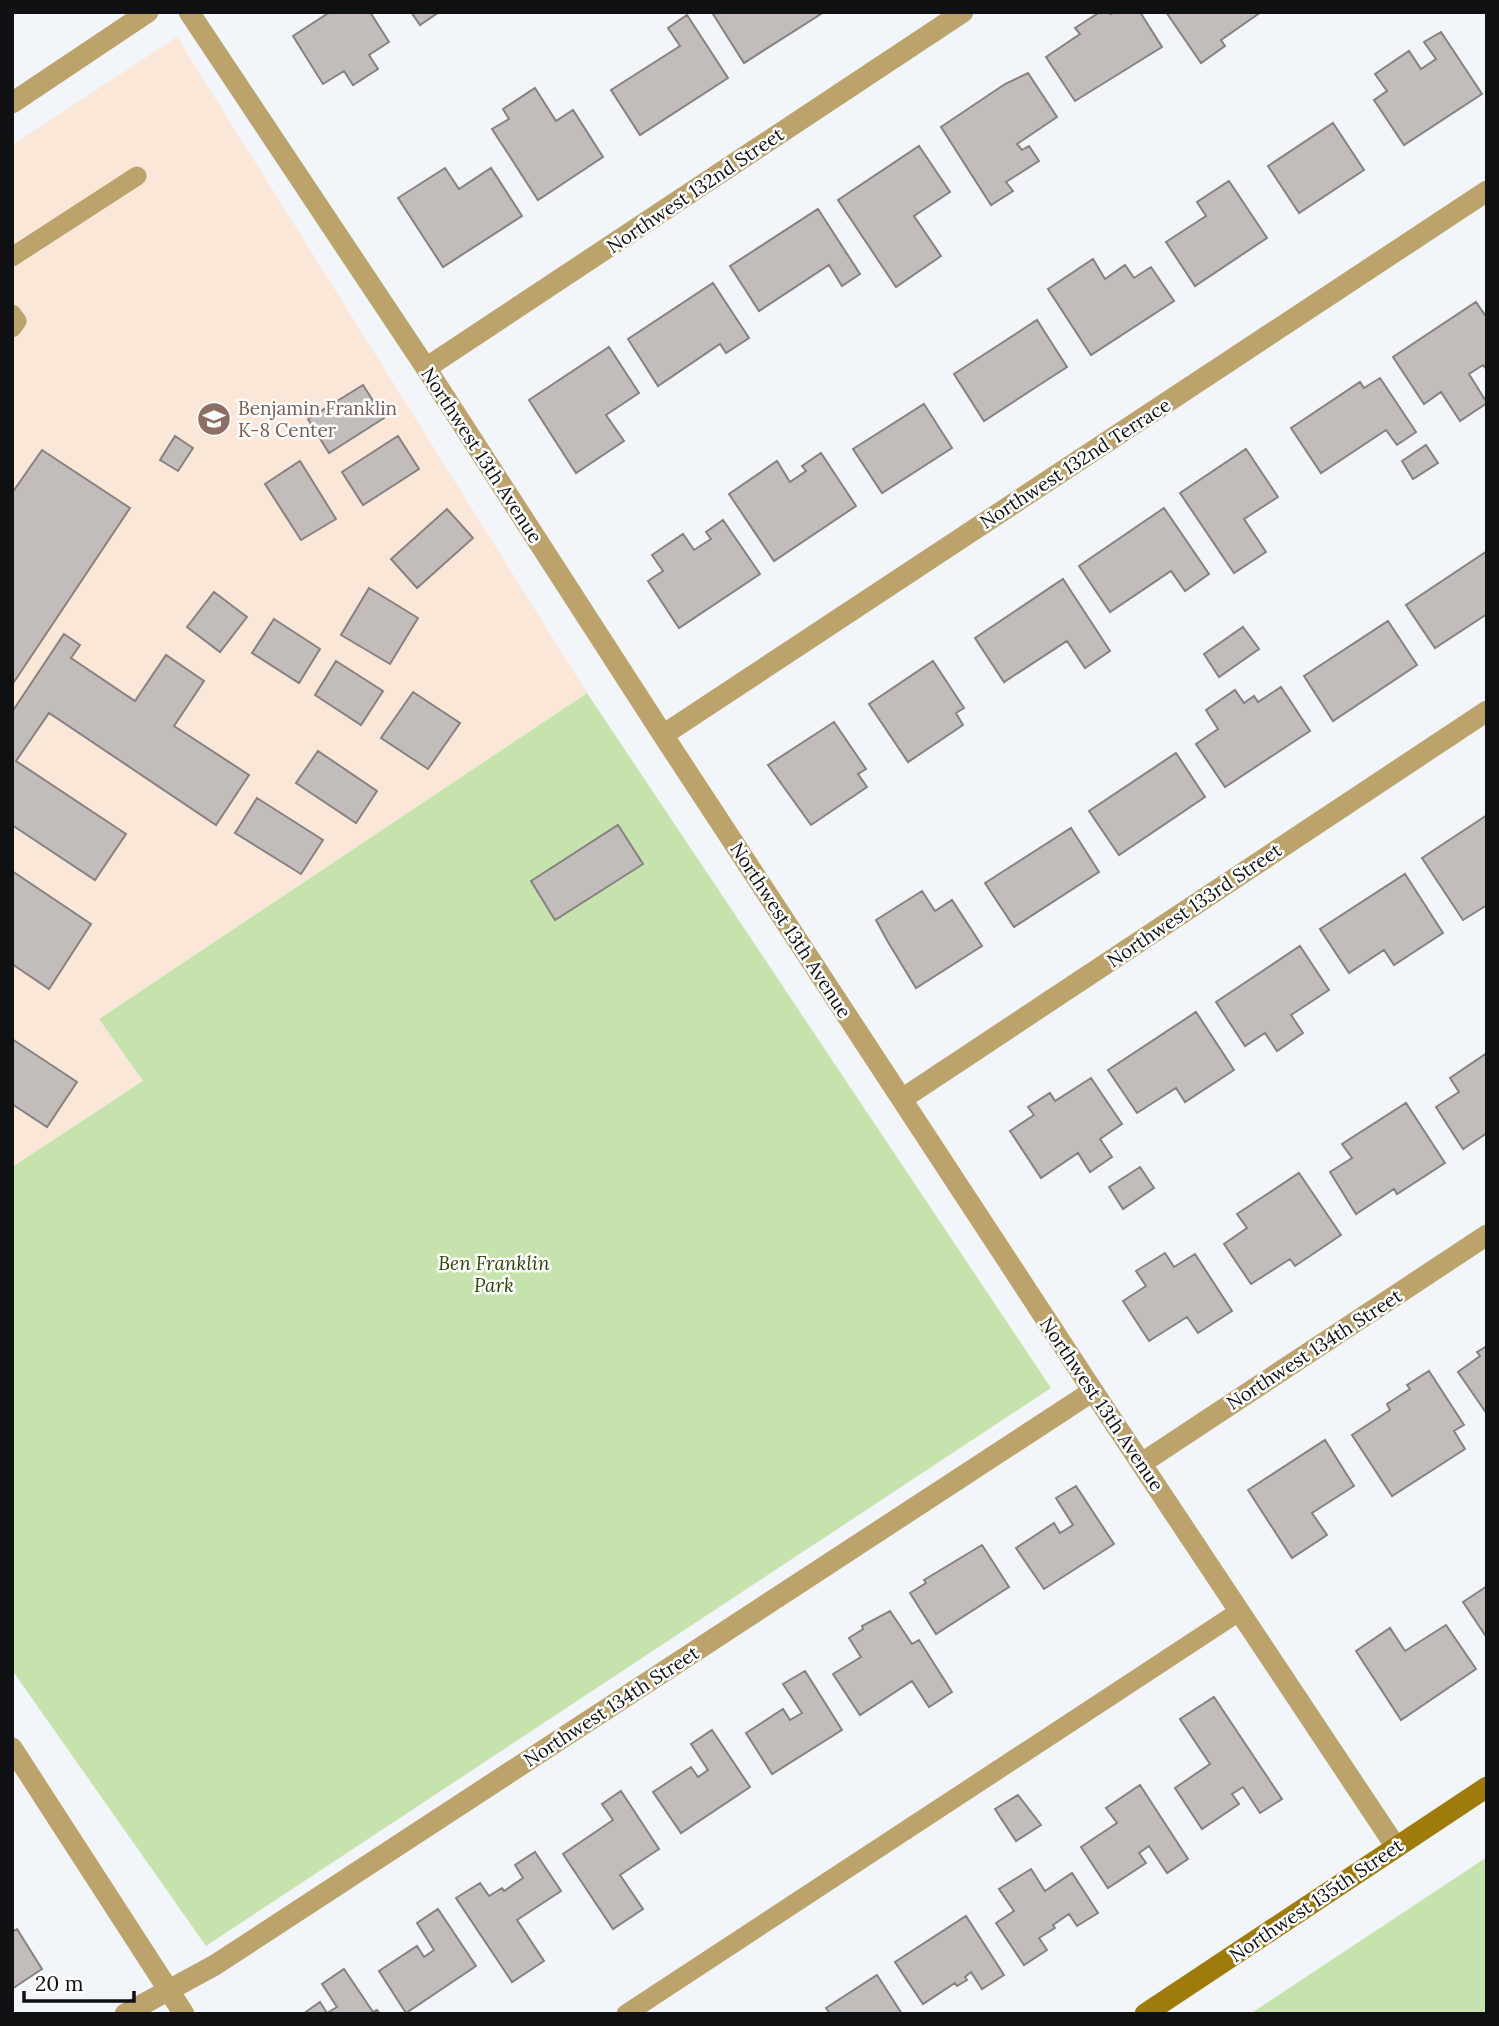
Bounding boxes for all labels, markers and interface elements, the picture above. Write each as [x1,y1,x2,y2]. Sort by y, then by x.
street label: Northwest 132nd Street [602,121,789,258]
street label: Northwest 13th Avenue [416,363,548,547]
street label: Northwest 132nd Terrace [975,392,1175,534]
place label: Benjamin Franklin K-8 Center [238,396,397,442]
school or university icon: Benjamin Franklin K-8 Center [195,400,233,438]
street label: Northwest 133rd Street [1102,837,1286,972]
street label: Northwest 13th Avenue [725,838,857,1022]
park label: Ben Franklin Park [438,1251,550,1297]
street label: Northwest 134th Street [1222,1283,1407,1415]
street label: Northwest 13th Avenue [1035,1312,1169,1496]
street label: Northwest 134th Street [519,1640,704,1772]
street label: Northwest 135th Street [1225,1833,1408,1967]
scale bar [24,1960,135,2004]
text: 20 m [35,1970,84,1997]

